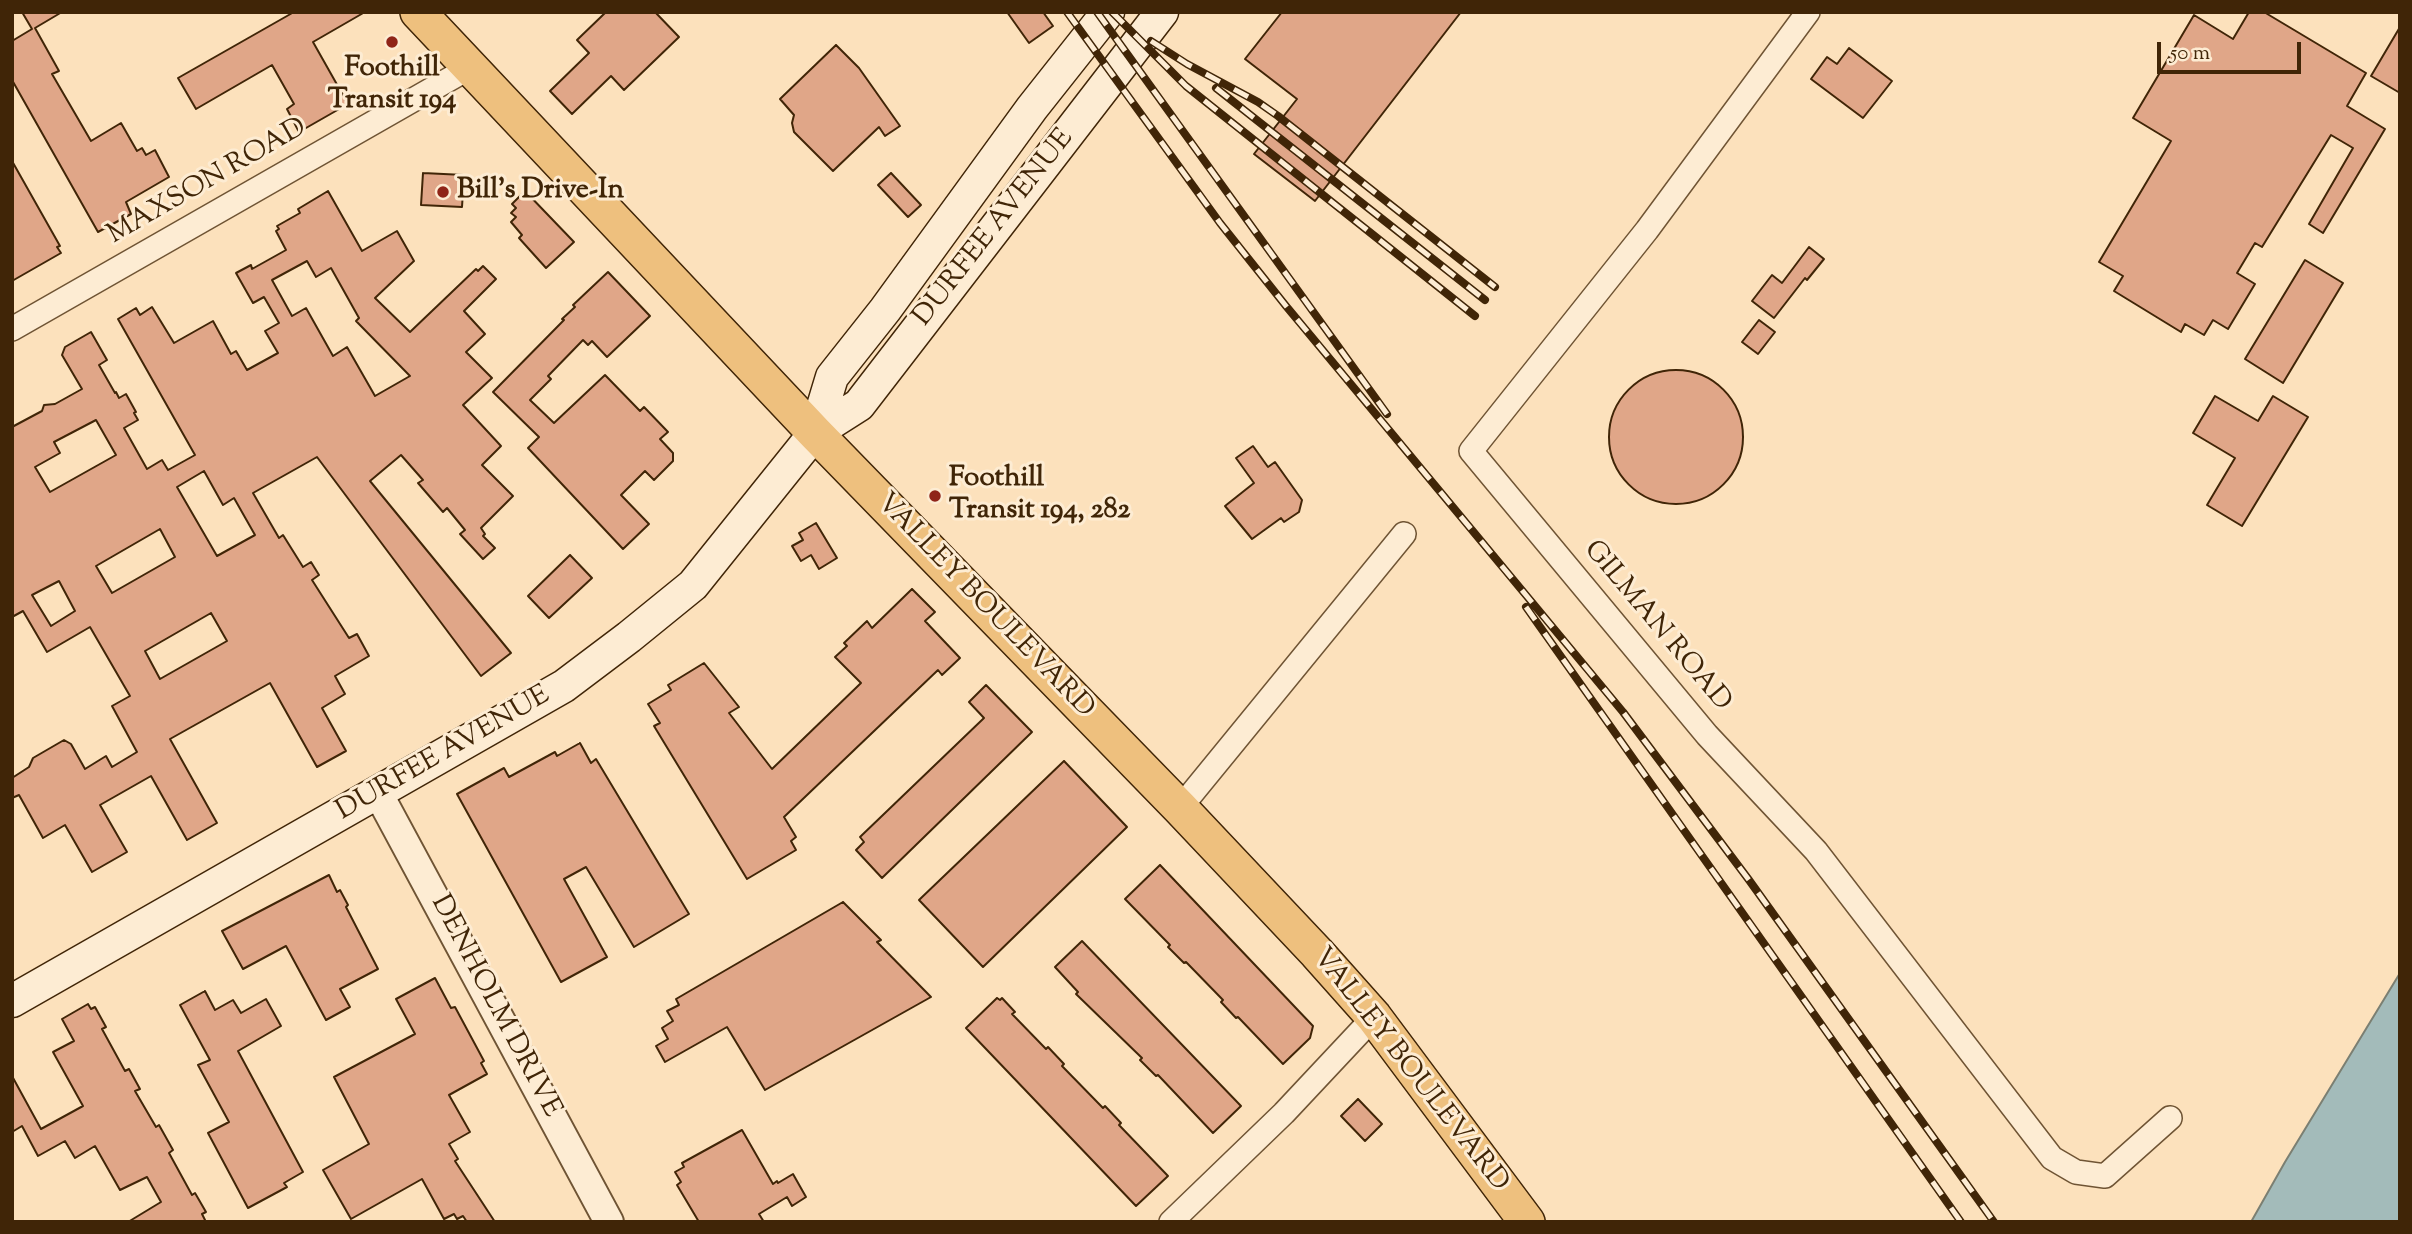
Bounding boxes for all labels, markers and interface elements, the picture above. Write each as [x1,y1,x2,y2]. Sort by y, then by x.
scale bar [2160,28,2304,72]
marker: Foothill Transit 194 [384,34,400,50]
text: 50 m [2170,39,2210,69]
place label: Foothill Transit 194 [328,53,456,119]
street label: MAXSON ROAD [102,112,314,254]
street label: DURFEE AVENUE [908,124,1082,334]
place label: Bill's Drive-In [457,175,624,209]
marker: Bill's Drive-In [435,184,451,200]
place label: Foothill Transit 194, 282 [949,463,1130,529]
street label: VALLEY BOULEVARD [868,488,1100,726]
marker: Foothill Transit 194, 282 [927,488,943,504]
street label: GILMAN ROAD [1575,535,1737,719]
street label: DURFEE AVENUE [331,680,557,830]
street label: DENHOLM DRIVE [421,890,567,1124]
street label: VALLEY BOULEVARD [1304,943,1514,1199]

